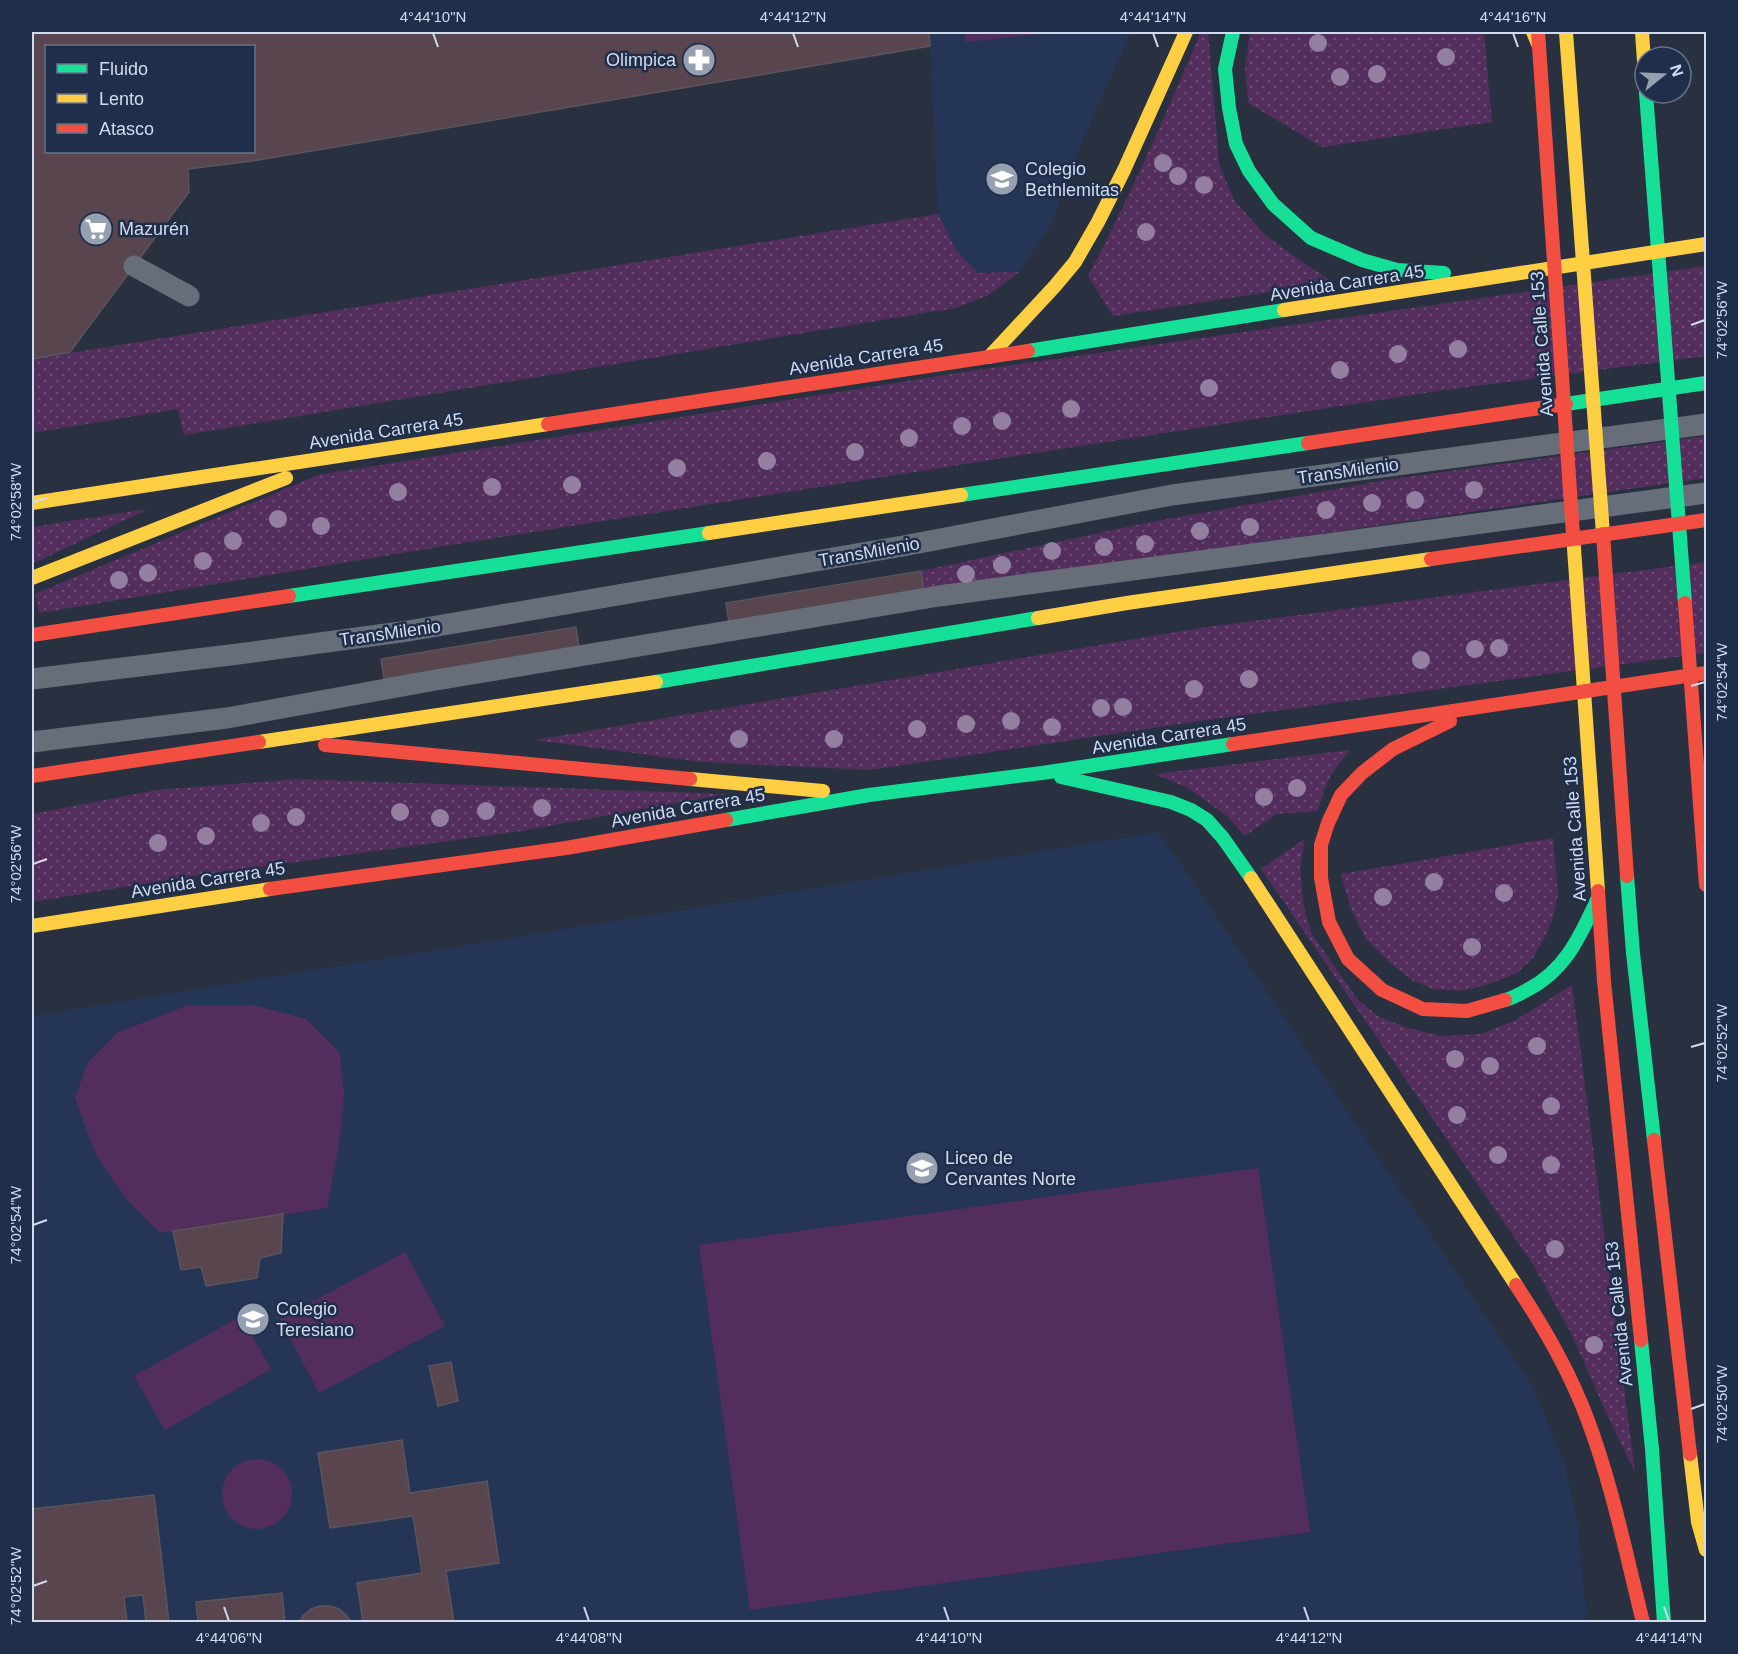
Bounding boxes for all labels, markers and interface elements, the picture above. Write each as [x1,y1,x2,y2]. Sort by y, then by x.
text: 4°44'10"N [400,8,466,25]
text: 4°44'12"N [760,8,826,25]
text: 4°44'14"N [1120,8,1186,25]
text: 4°44'16"N [1480,8,1546,25]
pharmacy icon: Olimpica [681,42,717,78]
legend [45,45,255,153]
north arrow [1633,45,1693,105]
place label: Olimpica [606,50,677,70]
text: Fluido [99,59,148,79]
text: N [1667,62,1687,79]
text: Lento [99,89,144,109]
text: Atasco [99,119,154,139]
place label: Colegio Bethlemitas [1025,159,1119,200]
school or university icon: Colegio Bethlemitas [984,161,1020,197]
supermarket icon: Mazurén [78,211,114,247]
place label: Mazurén [119,219,189,239]
street label: Avenida Carrera 45 [1269,261,1425,305]
street label: Avenida Calle 153 [1527,271,1557,417]
text: 74°02'56"W [1713,280,1730,359]
street label: Avenida Carrera 45 [788,335,944,379]
street label: Avenida Carrera 45 [308,409,464,453]
street label: TransMilenio [1296,454,1400,488]
text: 74°02'58"W [7,462,24,541]
street label: TransMilenio [817,533,921,571]
street label: TransMilenio [338,616,442,650]
text: 74°02'54"W [1713,642,1730,721]
street label: Avenida Carrera 45 [1091,714,1247,758]
street label: Avenida Calle 153 [1560,756,1590,902]
street label: Avenida Carrera 45 [610,785,766,831]
text: 74°02'56"W [7,824,24,903]
street label: Avenida Carrera 45 [130,858,286,902]
text: 74°02'52"W [1713,1003,1730,1082]
place label: Liceo de Cervantes Norte [945,1148,1076,1189]
school or university icon: Liceo de Cervantes Norte [904,1150,940,1186]
text: 74°02'54"W [7,1185,24,1264]
street label: Avenida Calle 153 [1601,1240,1637,1388]
place label: Colegio Teresiano [276,1299,354,1340]
school or university icon: Colegio Teresiano [235,1301,271,1337]
text: 74°02'50"W [1713,1364,1730,1443]
text: 74°02'52"W [7,1546,24,1625]
text: 4°44'06"N [196,1629,262,1646]
text: 4°44'08"N [556,1629,622,1646]
text: 4°44'10"N [916,1629,982,1646]
text: 4°44'12"N [1276,1629,1342,1646]
text: 4°44'14"N [1636,1629,1702,1646]

